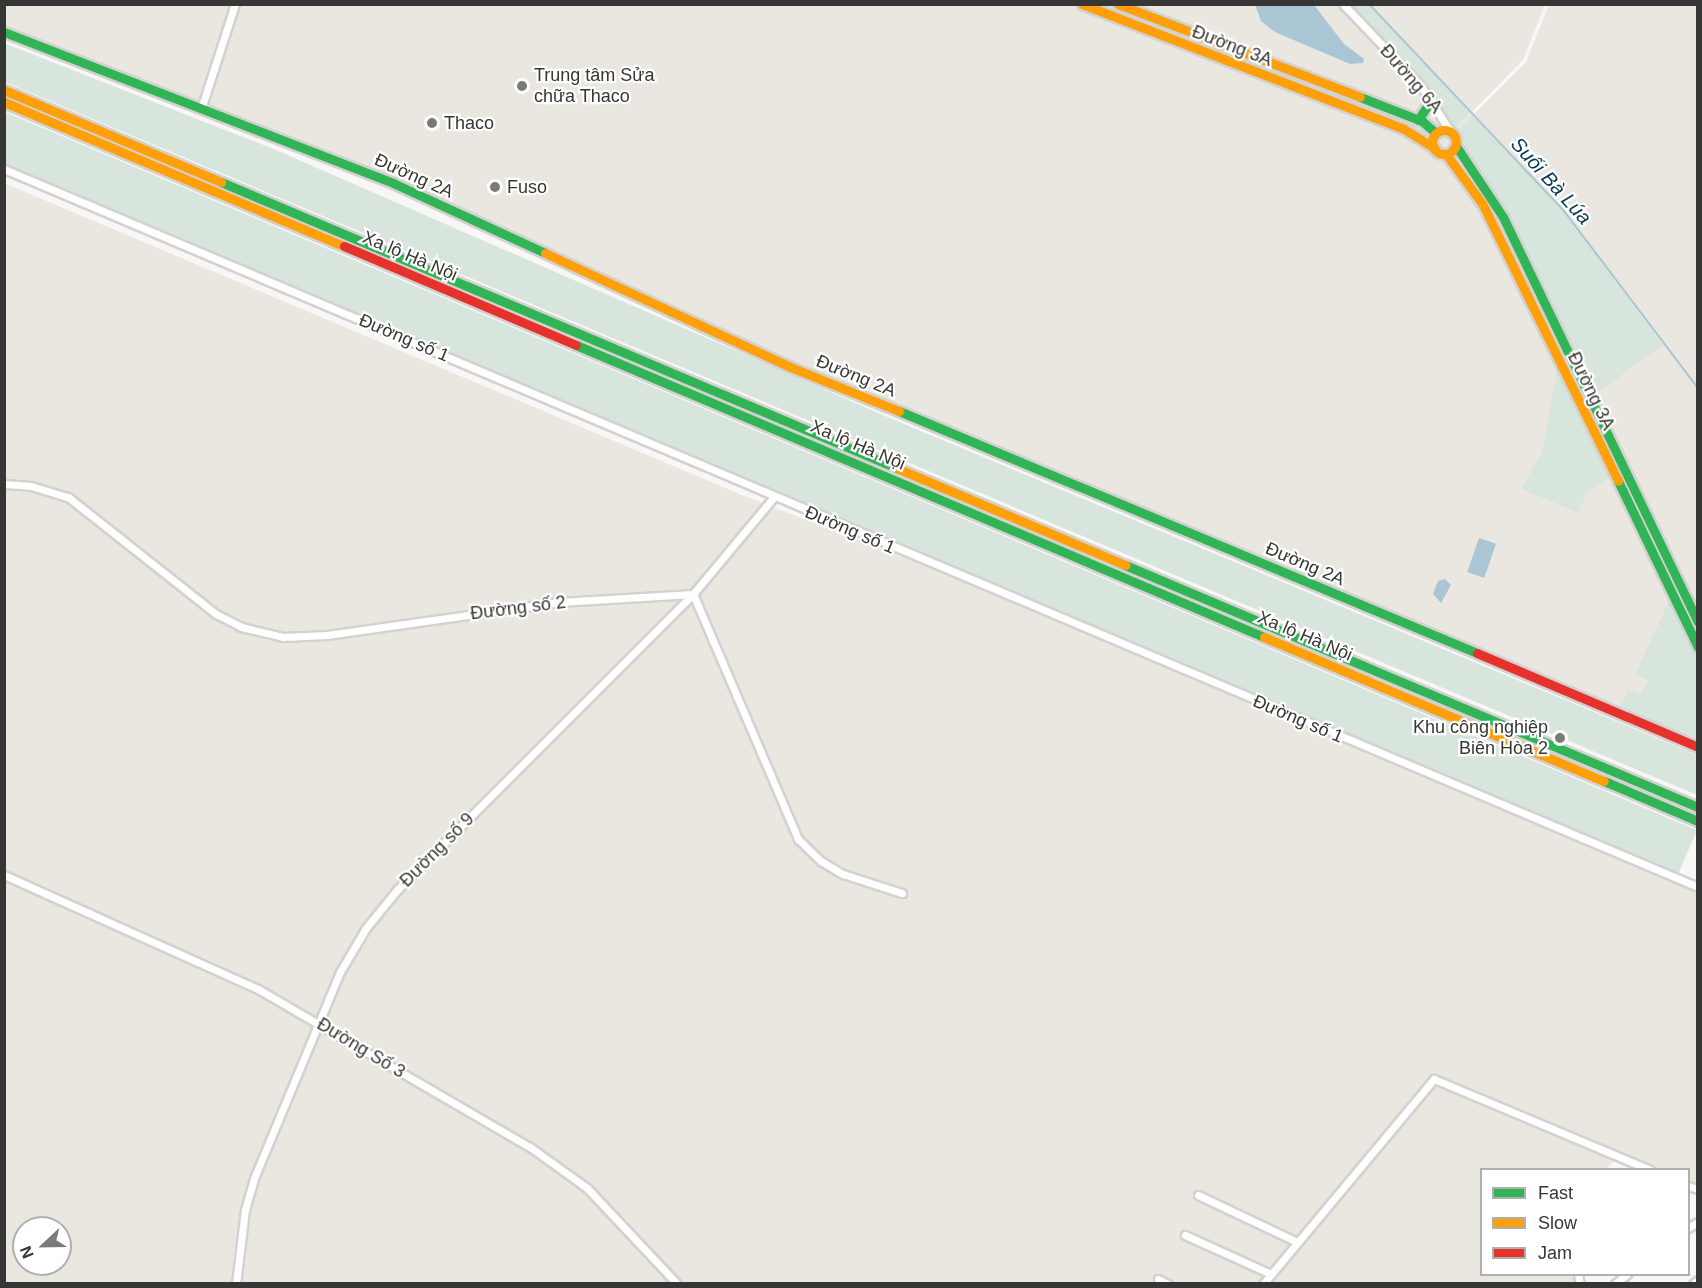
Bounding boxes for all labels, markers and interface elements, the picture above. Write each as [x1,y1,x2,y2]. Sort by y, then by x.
street label: Đường 3A [1189,21,1275,71]
street label: Đường 6A [1375,40,1447,118]
place label: Trung tâm Sửa chữa Thaco [534,65,654,107]
marker: Trung tâm Sửa chữa Thaco [515,79,529,93]
place label: Thaco [444,112,494,134]
marker: Thaco [425,116,439,130]
water label: Suối Bà Lúa [1506,132,1596,230]
street label: Đường 2A [371,149,457,203]
place label: Fuso [507,176,547,198]
marker: Fuso [488,180,502,194]
street label: Xa lộ Hà Nội [359,226,461,286]
street label: Đường số 1 [356,309,452,367]
street label: Đường 3A [1563,349,1619,433]
street label: Đường 2A [813,350,899,402]
street label: Xa lộ Hà Nội [807,415,909,475]
street label: Đường số 1 [802,501,898,559]
street label: Đường 2A [1262,538,1348,590]
street label: Đường số 2 [469,591,567,625]
street label: Xa lộ Hà Nội [1254,606,1356,666]
street label: Đường số 1 [1250,690,1346,748]
place label: Khu công nghiệp Biên Hòa 2 [1413,717,1548,760]
marker: Khu công nghiệp Biên Hòa 2 [1553,731,1567,745]
street label: Đường số 9 [395,808,479,892]
street label: Đường Số 3 [313,1013,409,1083]
legend [1480,1168,1690,1276]
text: Fast [1538,1183,1573,1203]
text: Slow [1538,1213,1577,1233]
north arrow [12,1216,72,1276]
text: Jam [1538,1243,1572,1263]
text: N [17,1244,37,1261]

